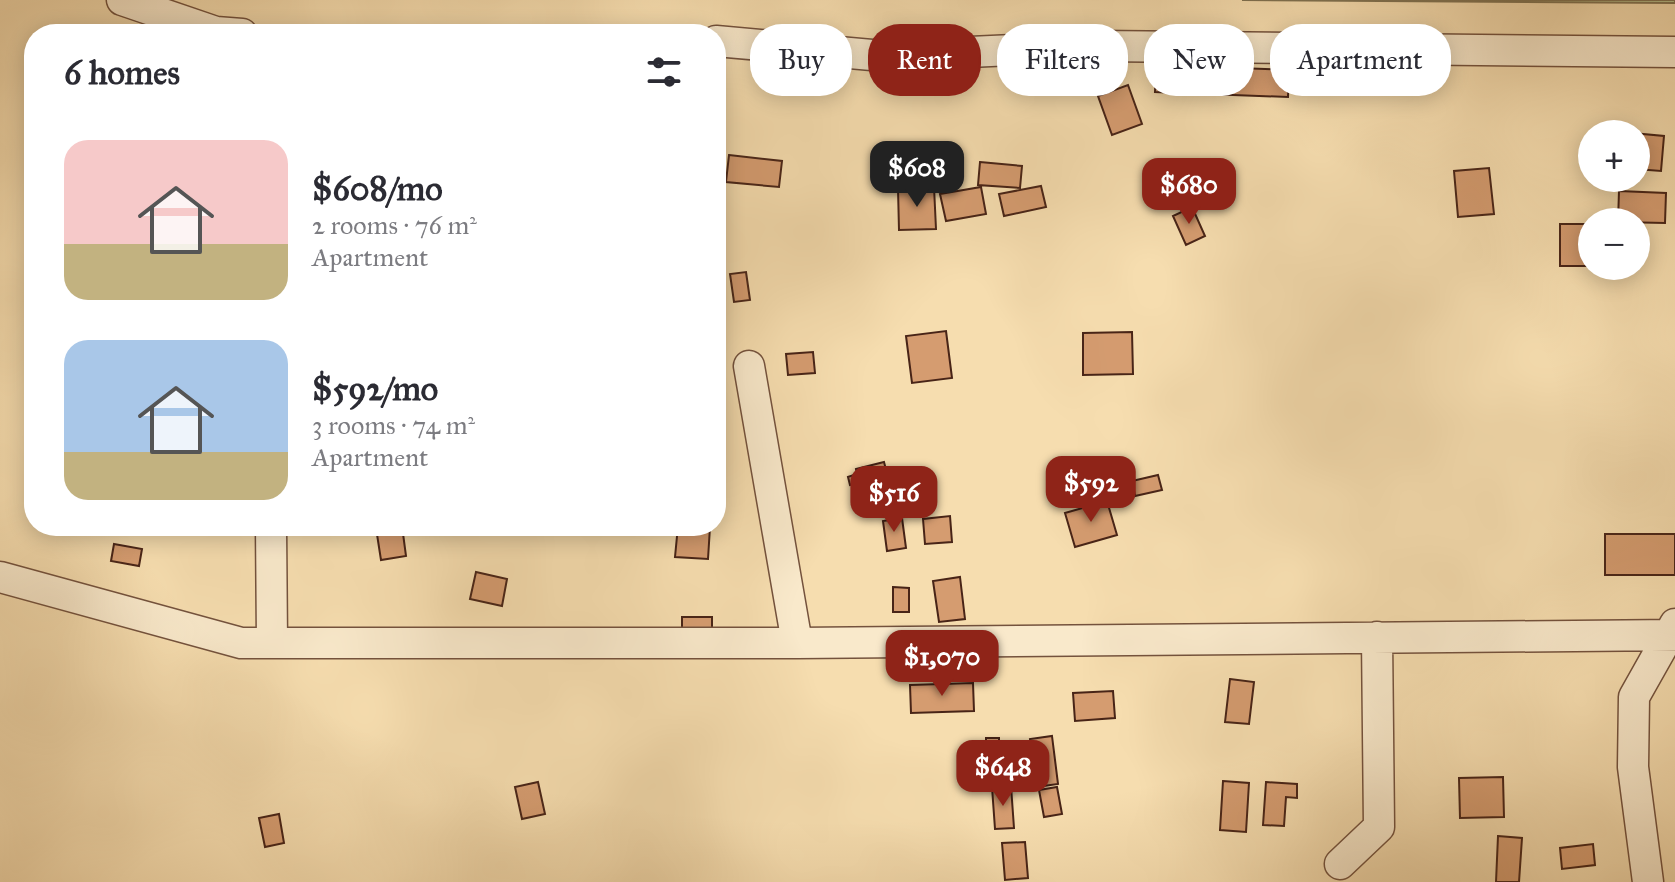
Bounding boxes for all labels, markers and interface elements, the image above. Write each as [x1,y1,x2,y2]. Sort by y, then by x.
chip: Buy [750,24,852,96]
chip: Rent [868,24,981,96]
chip: Filters [997,24,1128,96]
chip: New [1144,24,1254,96]
chip: Apartment [1270,24,1451,96]
icon: filters [642,50,686,94]
text: 6 homes [64,52,180,93]
map controls [1578,120,1650,280]
button: + [1578,120,1650,192]
pin: $608 [870,141,964,209]
text: $608 [888,151,946,183]
pin: $680 [1142,158,1236,226]
text: $608/mo [312,168,443,209]
text: $680 [1160,168,1218,200]
icon: home [128,172,224,268]
button: − [1578,208,1650,280]
text: 2 rooms · 76 m² [312,209,477,241]
text: Apartment [312,241,428,273]
text: $592/mo [312,368,438,409]
icon: home [128,372,224,468]
text: 3 rooms · 74 m² [312,409,475,441]
text: Apartment [312,441,428,473]
pin: $592 [1044,456,1138,524]
pin: $516 [847,466,941,534]
text: $592 [1064,466,1118,498]
text: $516 [868,476,920,508]
pin: $1,070 [877,630,1007,698]
text: $1,070 [904,640,980,672]
pin: $648 [956,740,1050,808]
text: $648 [974,750,1032,782]

